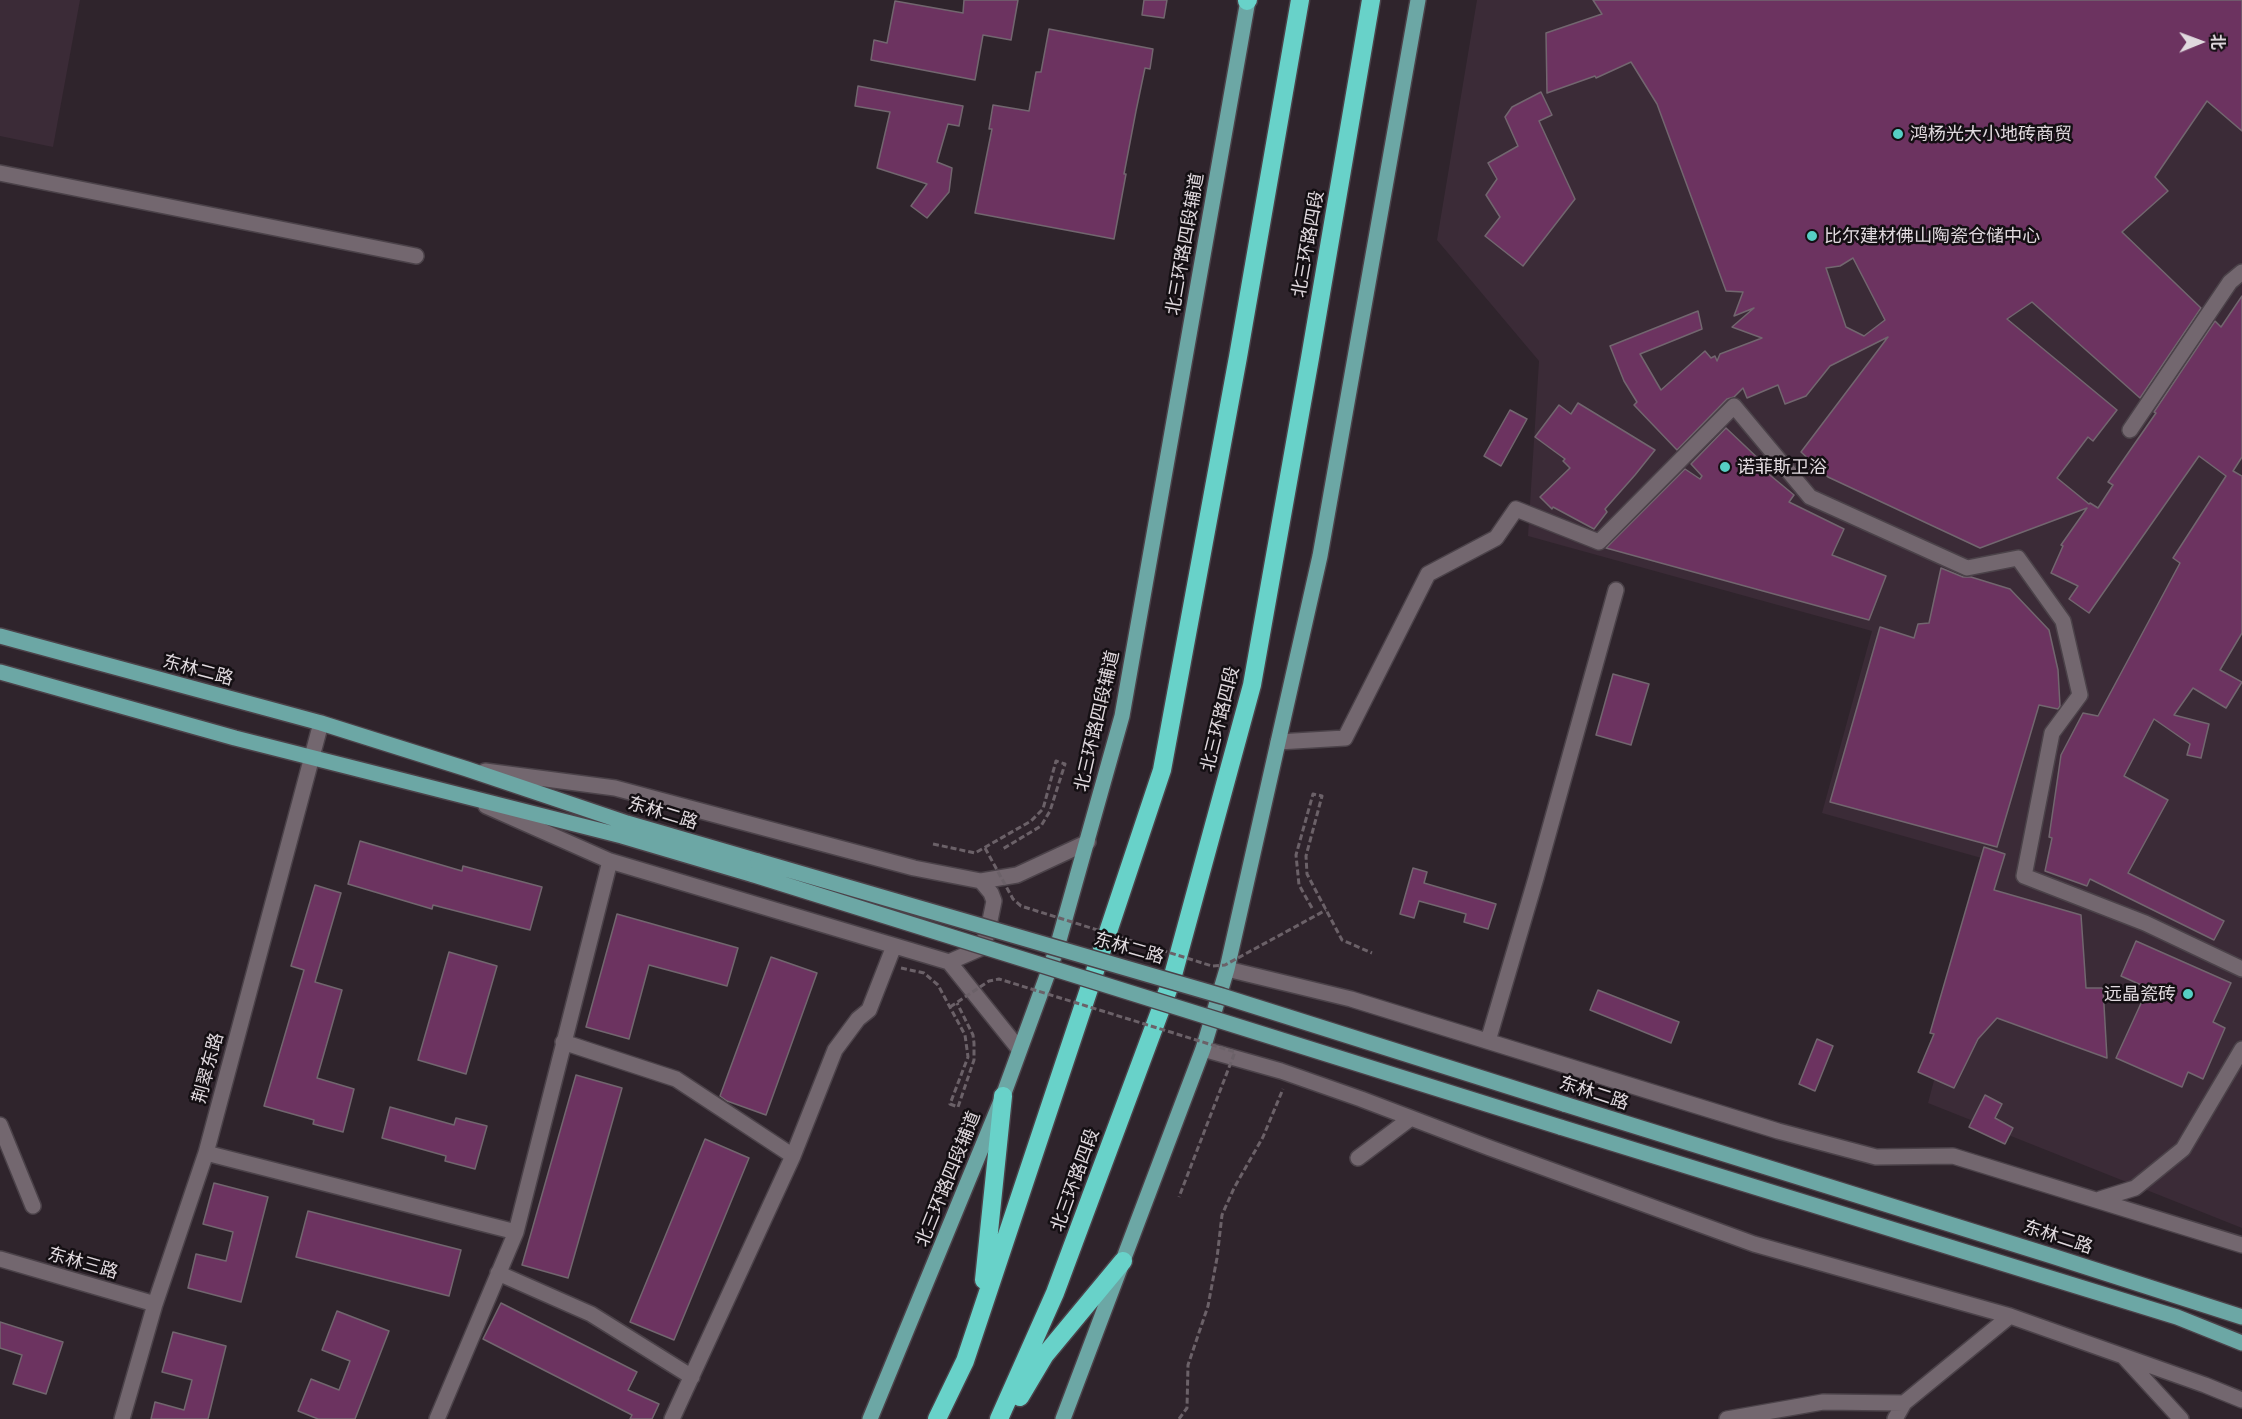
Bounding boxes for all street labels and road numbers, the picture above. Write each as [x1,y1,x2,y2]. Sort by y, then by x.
street label: 北三环路四段辅道 [1162,171,1208,317]
street label: 北三环路四段 [1288,189,1328,299]
street label: 北三环路四段辅道 [1070,648,1124,794]
street label: 东林二路 [160,650,236,690]
street label: 北三环路四段 [1196,664,1244,774]
street label: 东林二路 [625,792,701,834]
street label: 东林二路 [1091,928,1167,968]
street label: 荆翠东路 [188,1030,228,1106]
street label: 东林二路 [1556,1072,1632,1114]
street label: 北三环路四段辅道 [911,1108,985,1250]
street label: 北三环路四段 [1046,1126,1104,1234]
street label: 东林二路 [2020,1216,2096,1258]
street label: 东林三路 [45,1243,121,1283]

